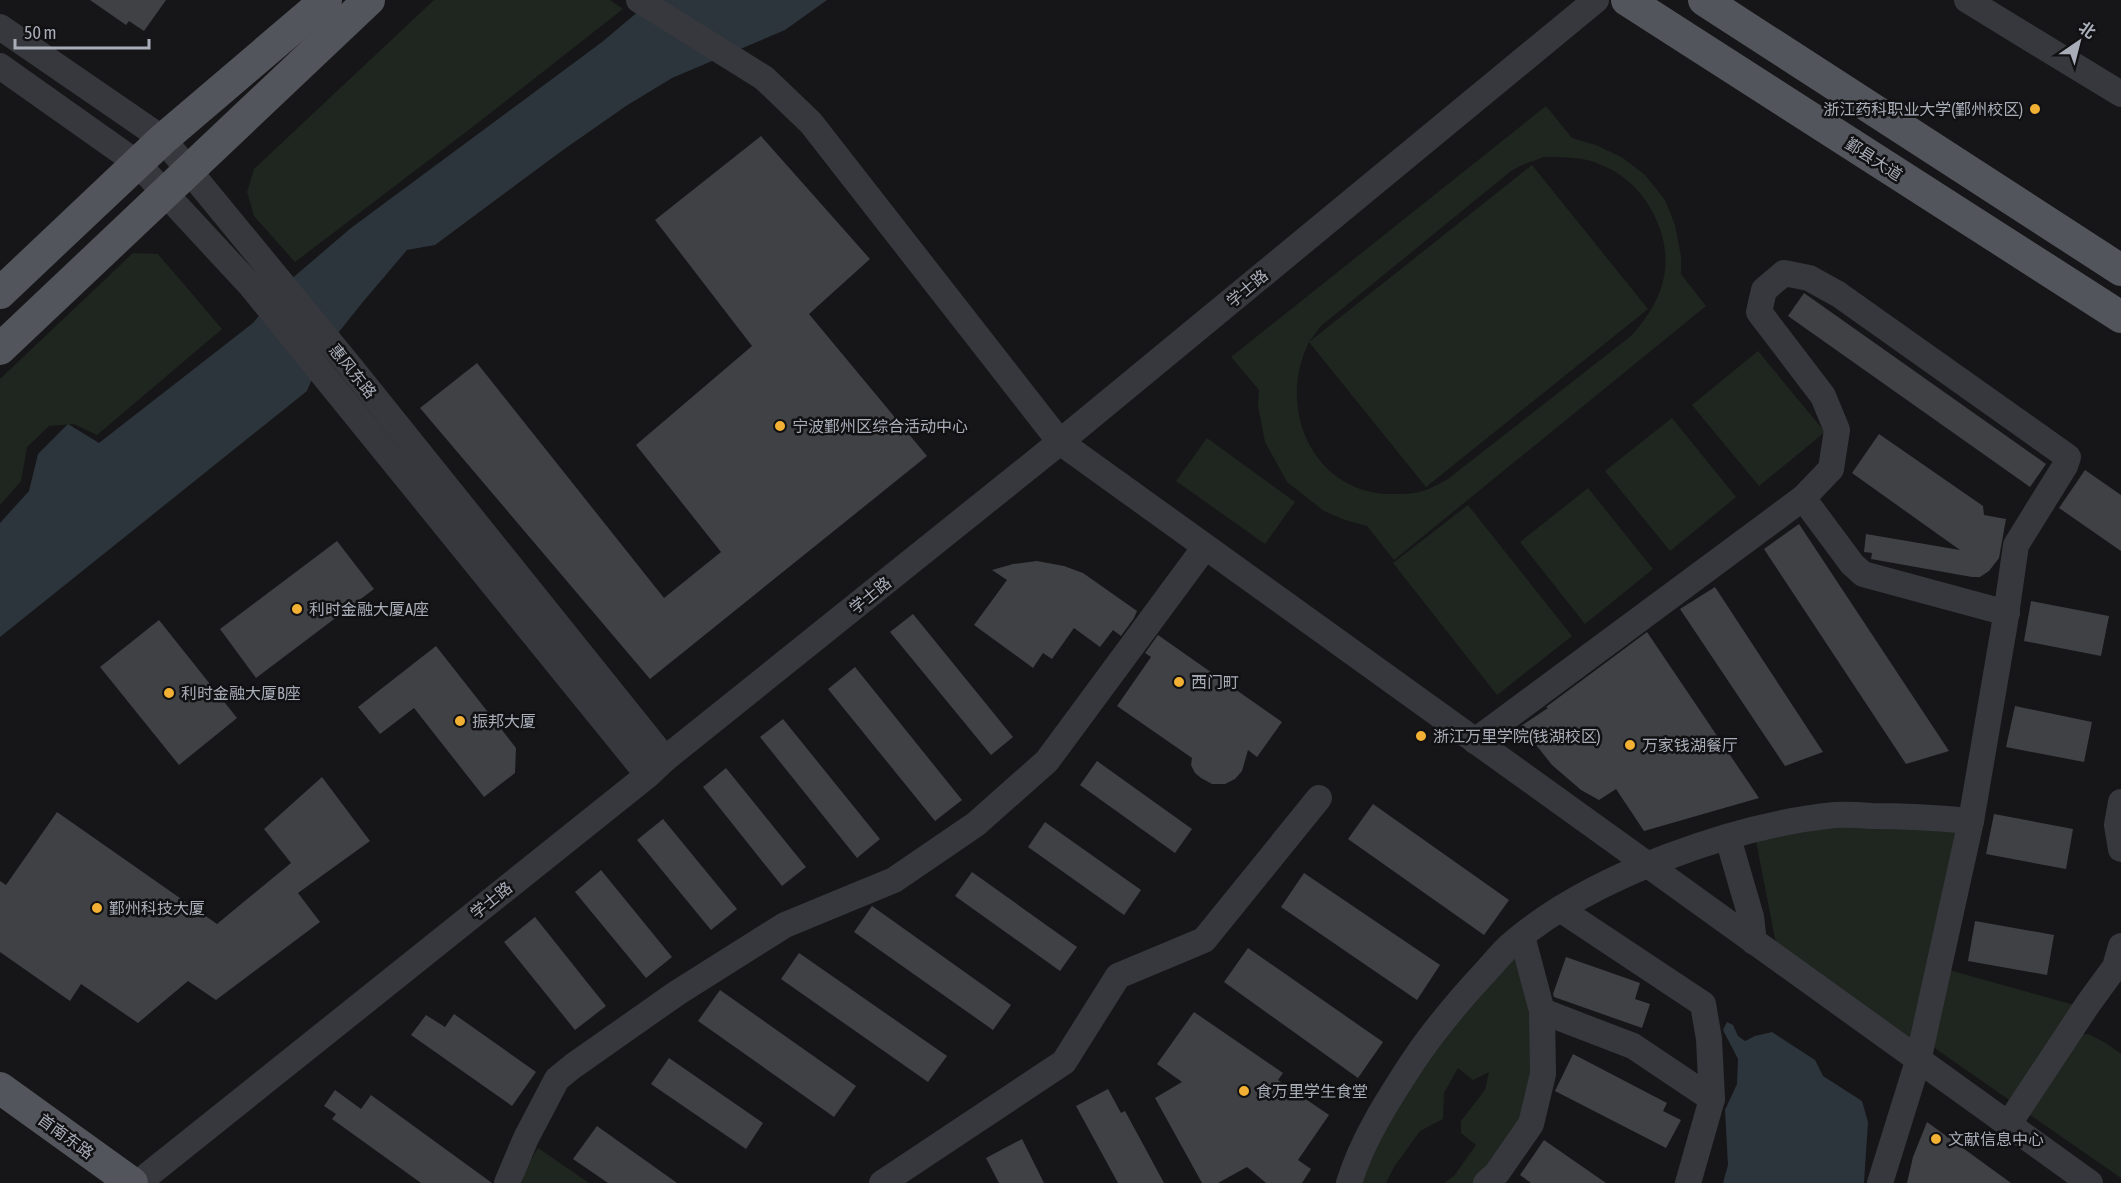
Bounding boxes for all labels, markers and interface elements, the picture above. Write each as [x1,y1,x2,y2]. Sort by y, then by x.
scale bar [15,12,148,50]
north arrow [2049,12,2109,72]
text: 北 [2076,18,2099,42]
text: 50 m [24,22,56,43]
place label: 浙江药科职业大学(鄞州校区) [1823,100,2023,119]
marker: 浙江药科职业大学(鄞州校区) [2028,102,2042,116]
street label: 鄞县大道 [1842,134,1906,184]
street label: 学士路 [1223,266,1271,310]
street label: 惠风东路 [326,340,380,402]
place label: 宁波鄞州区综合活动中心 [792,417,968,435]
marker: 宁波鄞州区综合活动中心 [773,419,787,433]
street label: 学士路 [846,573,894,617]
place label: 利时金融大厦A座 [309,600,429,618]
marker: 利时金融大厦A座 [290,602,304,616]
place label: 西门町 [1191,673,1239,691]
marker: 西门町 [1172,675,1186,689]
place label: 利时金融大厦B座 [181,684,301,702]
marker: 利时金融大厦B座 [162,686,176,700]
place label: 振邦大厦 [472,712,536,730]
marker: 振邦大厦 [453,714,467,728]
place label: 浙江万里学院(钱湖校区) [1433,727,1601,746]
marker: 浙江万里学院(钱湖校区) [1414,729,1428,743]
place label: 万家钱湖餐厅 [1642,736,1738,754]
marker: 万家钱湖餐厅 [1623,738,1637,752]
street label: 学士路 [467,878,515,922]
place label: 鄞州科技大厦 [109,899,205,917]
marker: 鄞州科技大厦 [90,901,104,915]
place label: 食万里学生食堂 [1256,1082,1368,1100]
marker: 食万里学生食堂 [1237,1084,1251,1098]
street label: 首南东路 [35,1110,97,1162]
place label: 文献信息中心 [1948,1130,2044,1148]
marker: 文献信息中心 [1929,1132,1943,1146]

